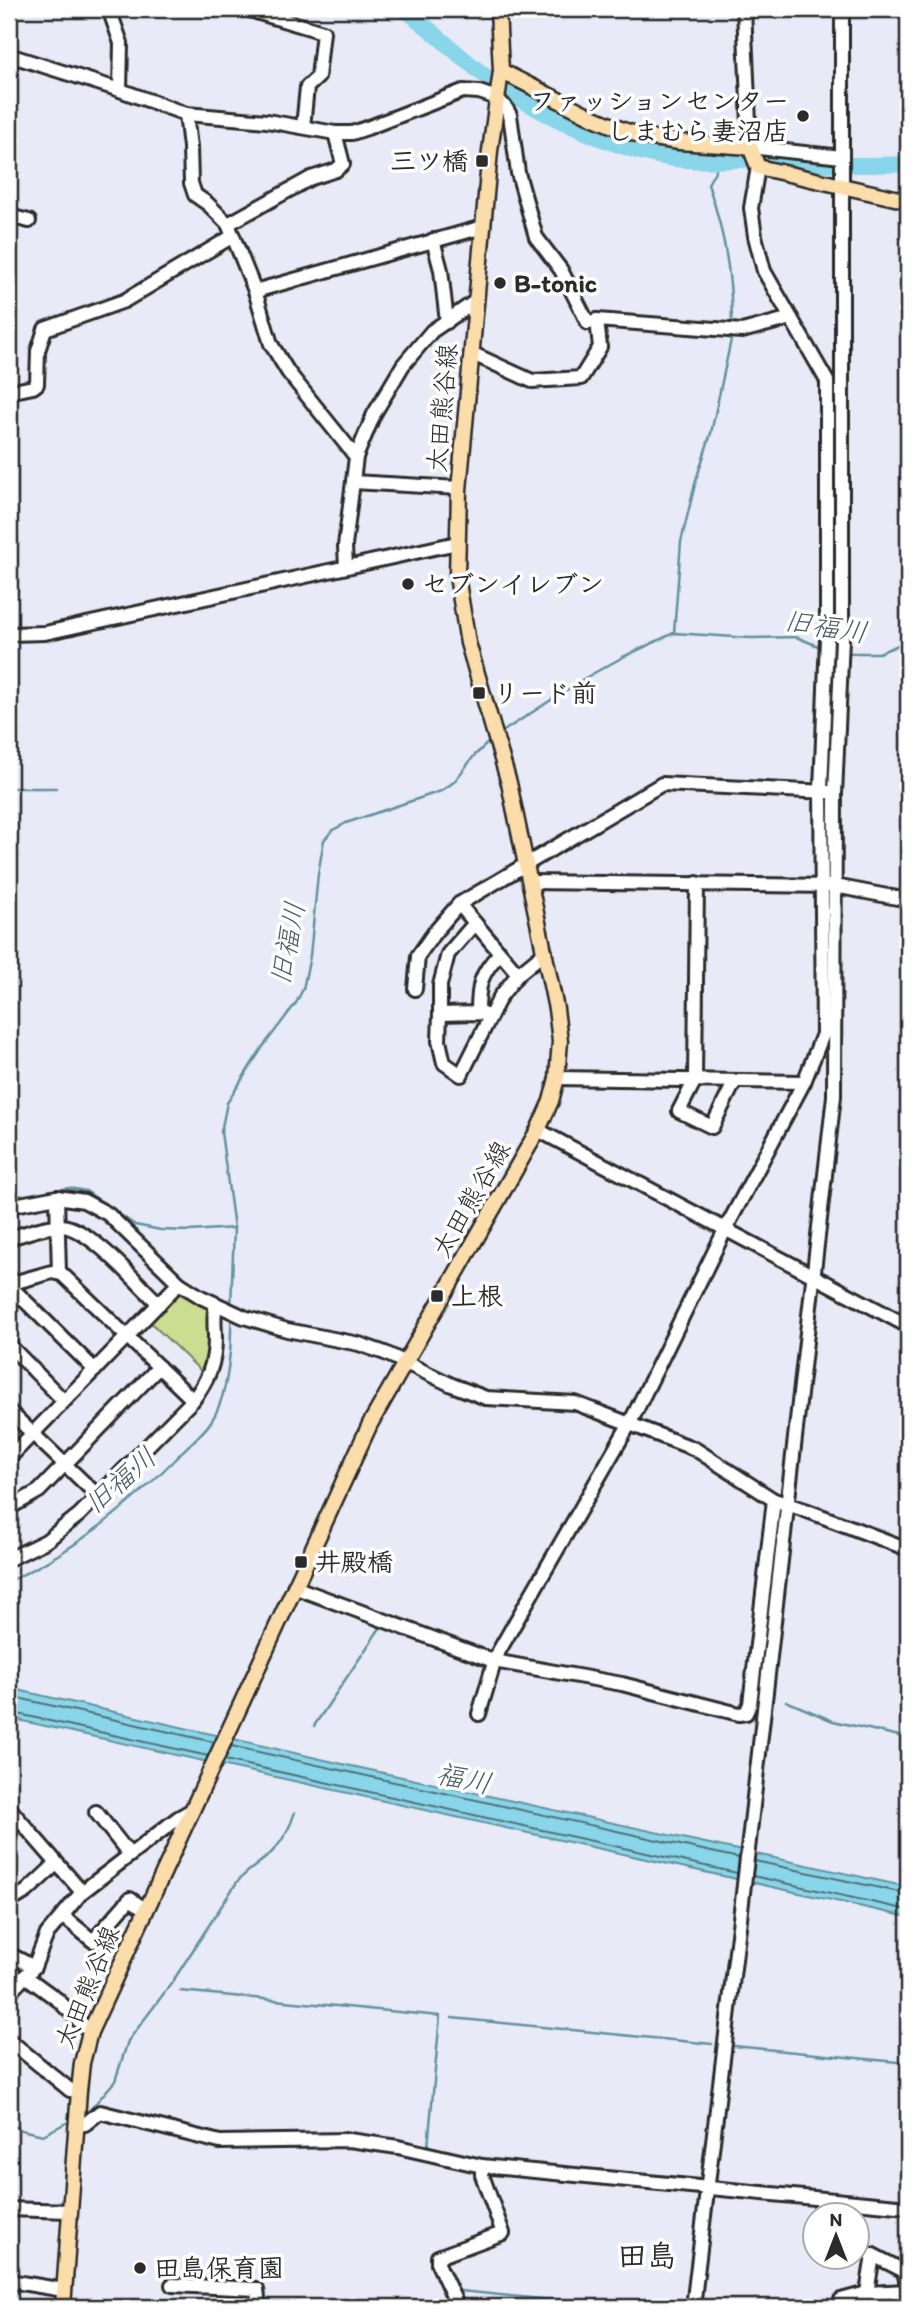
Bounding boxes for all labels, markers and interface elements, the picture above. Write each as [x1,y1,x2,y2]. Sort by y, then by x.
place label: ファッションセンター しまむら妻沼店 [530,85,789,147]
marker: ファッションセンター しまむら妻沼店 [795,108,811,124]
place label: 三ツ橋 [390,145,468,177]
marker: 三ツ橋 [474,153,490,169]
place label: B-tonic [514,267,597,299]
marker: B-tonic [492,275,508,291]
street label: 太田熊谷線 [420,342,464,474]
place label: セブンイレブン [422,568,604,600]
marker: セブンイレブン [400,576,416,592]
water label: 旧福川 [782,603,870,649]
place label: リード前 [493,677,597,709]
marker: リード前 [471,685,487,701]
water label: 旧福川 [262,899,312,987]
street label: 太田熊谷線 [425,1135,517,1263]
place label: 上根 [451,1280,503,1312]
marker: 上根 [429,1288,445,1304]
water label: 旧福川 [77,1440,163,1520]
place label: 井殿橋 [315,1546,393,1578]
marker: 井殿橋 [293,1554,309,1570]
water label: 福川 [433,1756,495,1800]
street label: 太田熊谷線 [48,1921,126,2053]
north arrow [802,2200,872,2270]
text: N [830,2208,842,2231]
district label: 田島 [617,2237,677,2274]
place label: 田島保育園 [154,2252,284,2284]
marker: 田島保育園 [132,2260,148,2276]

